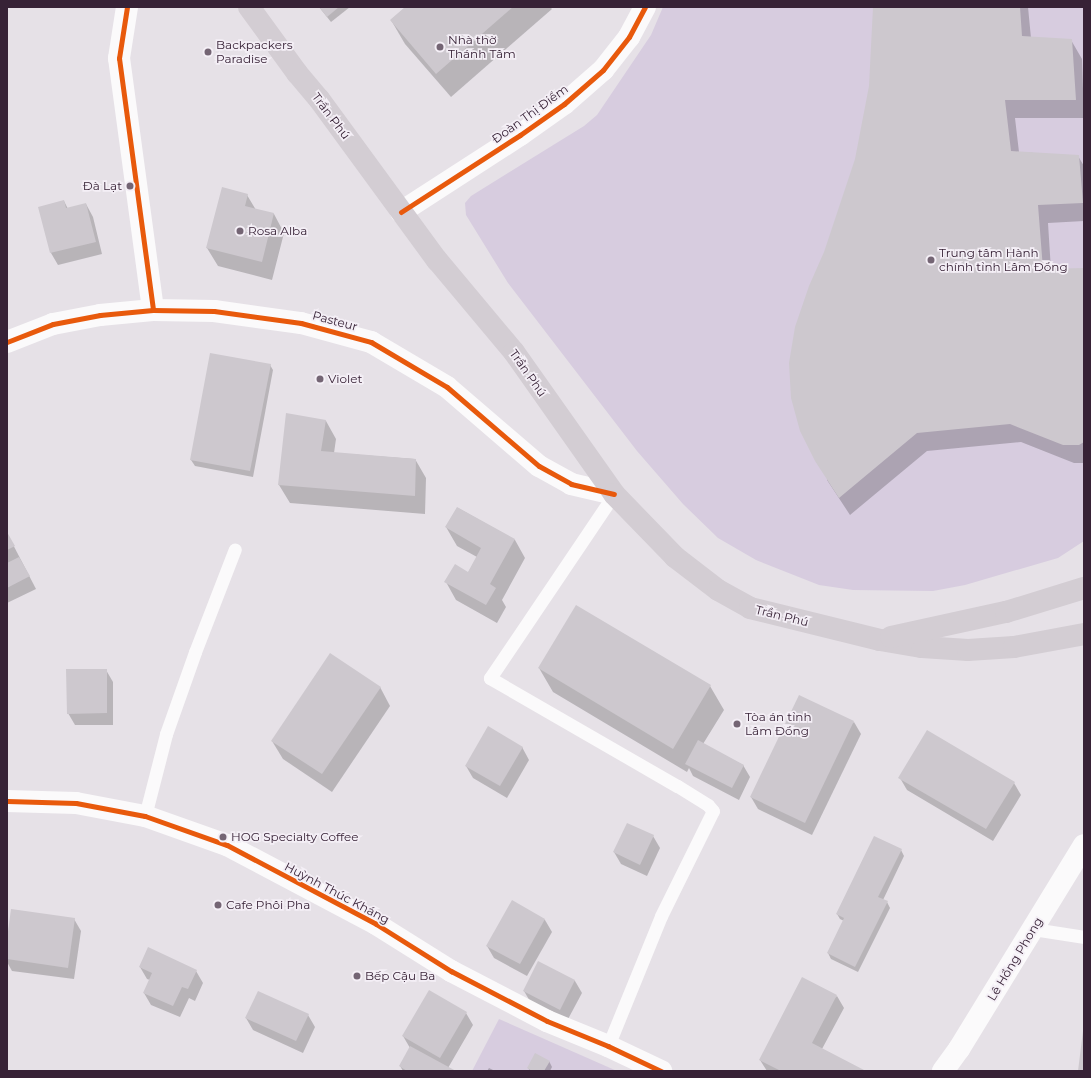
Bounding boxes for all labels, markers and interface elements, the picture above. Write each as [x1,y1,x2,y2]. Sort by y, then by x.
place label: Nhà thờ Thánh Tâm [448,33,516,61]
place label: Backpackers Paradise [216,38,293,66]
marker: Nhà thờ Thánh Tâm [435,42,445,52]
marker: Backpackers Paradise [203,47,213,57]
street label: Đoàn Thị Điểm [489,82,571,146]
street label: Trần Phú [309,90,353,142]
place label: Đà Lạt [83,179,122,193]
marker: Đà Lạt [125,181,135,191]
place label: Rosa Alba [248,224,307,238]
marker: Rosa Alba [235,226,245,236]
place label: Trung tâm Hành chính tỉnh Lâm Đồng [939,246,1068,274]
marker: Trung tâm Hành chính tỉnh Lâm Đồng [926,255,936,265]
street label: Pasteur [311,308,359,334]
street label: Trần Phú [507,347,549,399]
place label: Violet [328,372,362,386]
marker: Violet [315,374,325,384]
street label: Trần Phú [754,602,810,630]
place label: Tòa án tỉnh Lâm Đồng [745,710,812,738]
marker: Tòa án tỉnh Lâm Đồng [732,719,742,729]
place label: HOG Specialty Coffee [231,830,359,844]
marker: HOG Specialty Coffee [218,832,228,842]
street label: Huỳnh Thúc Kháng [282,859,392,927]
place label: Cafe Phôi Pha [226,898,310,912]
marker: Cafe Phôi Pha [213,900,223,910]
street label: Lê Hồng Phong [984,915,1046,1003]
place label: Bếp Cậu Ba [365,969,435,983]
marker: Bếp Cậu Ba [352,971,362,981]

